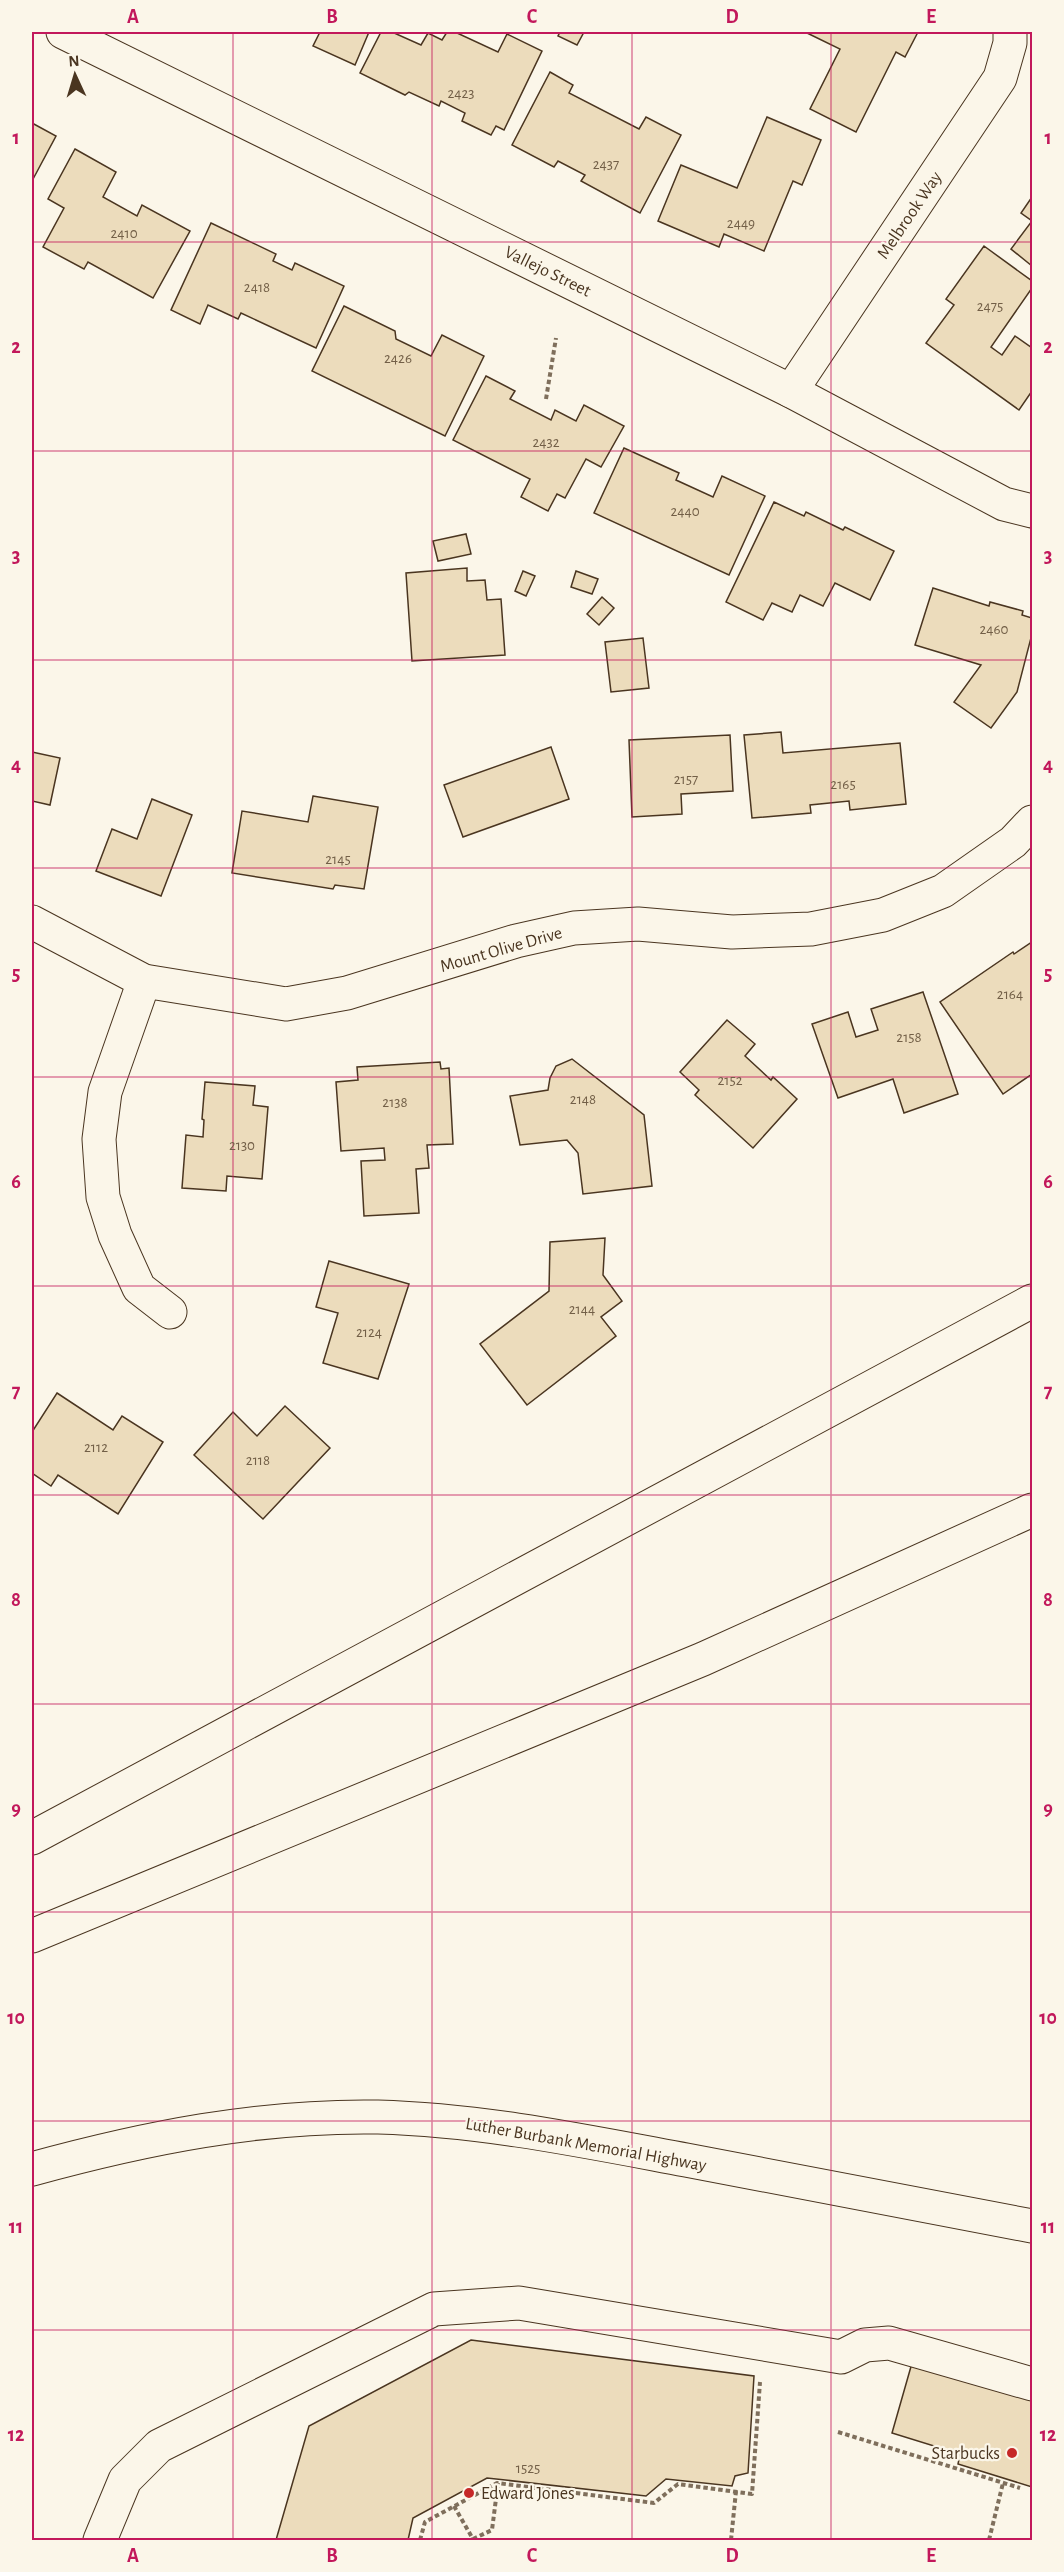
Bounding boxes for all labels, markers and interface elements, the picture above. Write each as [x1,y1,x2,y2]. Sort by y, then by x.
text: A [127,7,139,27]
text: B [326,7,338,27]
text: C [527,7,538,27]
text: D [725,7,739,27]
text: E [926,7,936,27]
north arrow [45,45,105,105]
text: N [68,53,80,69]
house number: 2423 [447,86,475,101]
text: 1 [12,128,20,148]
text: 1 [1044,128,1052,148]
house number: 2437 [593,157,619,172]
street label: Melbrook Way [874,168,946,263]
house number: 2449 [727,216,755,231]
house number: 2410 [110,226,138,241]
street label: Vallejo Street [502,243,594,301]
house number: 2418 [244,280,270,295]
house number: 2475 [977,299,1003,314]
text: 2 [11,337,21,357]
text: 2 [1043,337,1053,357]
house number: 2426 [384,351,412,366]
house number: 2432 [532,435,560,450]
house number: 2440 [670,504,700,519]
text: 3 [12,546,20,566]
text: 3 [1044,546,1052,566]
house number: 2460 [979,622,1009,637]
text: 4 [11,755,21,775]
text: 4 [1043,755,1053,775]
house number: 2157 [674,772,698,787]
house number: 2165 [830,777,856,792]
house number: 2145 [325,852,351,867]
street label: Mount Olive Drive [438,924,564,976]
text: 5 [12,964,20,984]
text: 5 [1044,964,1052,984]
house number: 2164 [997,987,1023,1002]
house number: 2158 [896,1030,922,1045]
house number: 2152 [717,1073,743,1088]
house number: 2148 [570,1092,596,1107]
house number: 2138 [382,1095,408,1110]
house number: 2130 [229,1138,255,1153]
text: 6 [11,1172,21,1192]
text: 6 [1043,1172,1053,1192]
house number: 2144 [569,1302,595,1317]
house number: 2124 [356,1325,382,1340]
text: 7 [12,1381,21,1401]
text: 7 [1044,1381,1053,1401]
house number: 2112 [84,1440,108,1455]
house number: 2118 [246,1453,270,1468]
text: 8 [11,1590,21,1610]
text: 8 [1043,1590,1053,1610]
text: 9 [11,1799,21,1819]
text: 9 [1043,1799,1053,1819]
text: 10 [7,2008,25,2028]
text: 10 [1039,2008,1057,2028]
street label: Luther Burbank Memorial Highway [464,2115,708,2175]
text: 11 [9,2217,23,2237]
text: 11 [1041,2217,1055,2237]
text: 12 [8,2425,24,2445]
text: 12 [1040,2425,1056,2445]
place label: Starbucks [932,2445,1000,2463]
marker: Starbucks [1005,2446,1019,2460]
house number: 1525 [516,2461,540,2476]
place label: Edward Jones [481,2485,575,2503]
marker: Edward Jones [462,2486,476,2500]
text: A [127,2546,139,2566]
text: B [326,2546,338,2566]
text: C [527,2546,538,2566]
text: D [725,2546,739,2566]
text: E [926,2546,936,2566]

